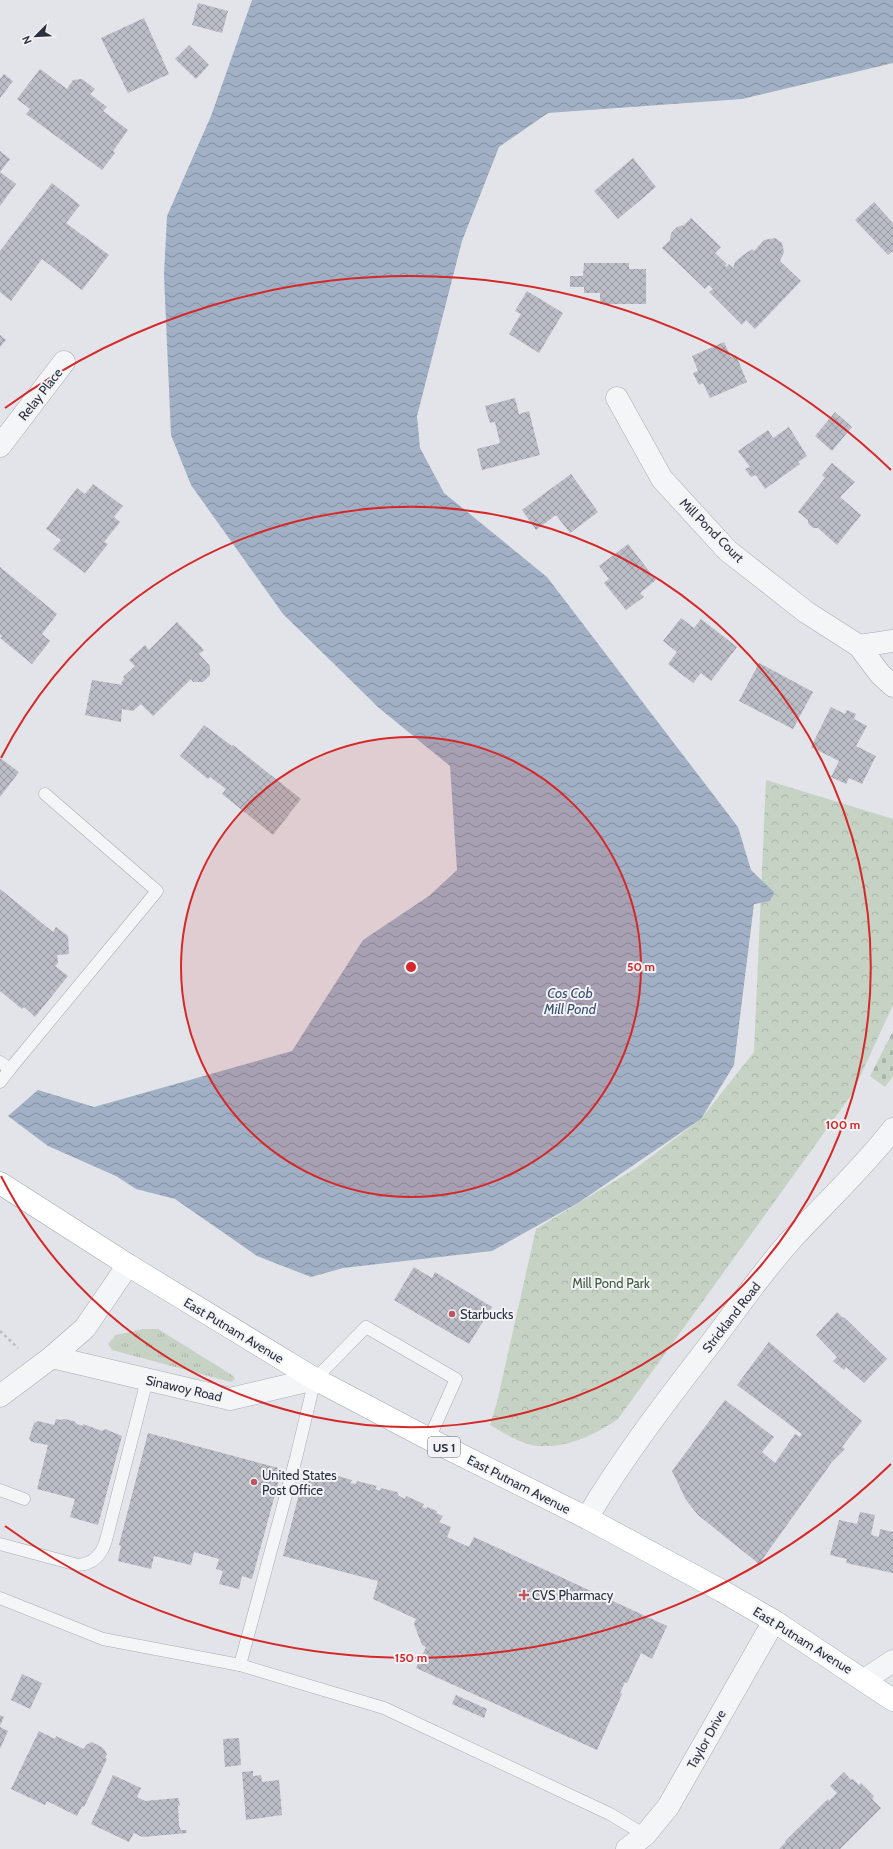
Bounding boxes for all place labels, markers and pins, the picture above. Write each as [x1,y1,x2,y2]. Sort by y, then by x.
centre of rings [404,960,418,974]
place label: Starbucks [460,1306,514,1322]
marker: Starbucks [447,1309,457,1319]
place label: United States Post Office [262,1467,337,1498]
marker: United States Post Office [249,1477,259,1487]
place label: CVS Pharmacy [532,1587,614,1603]
marker: CVS Pharmacy [519,1590,529,1600]

